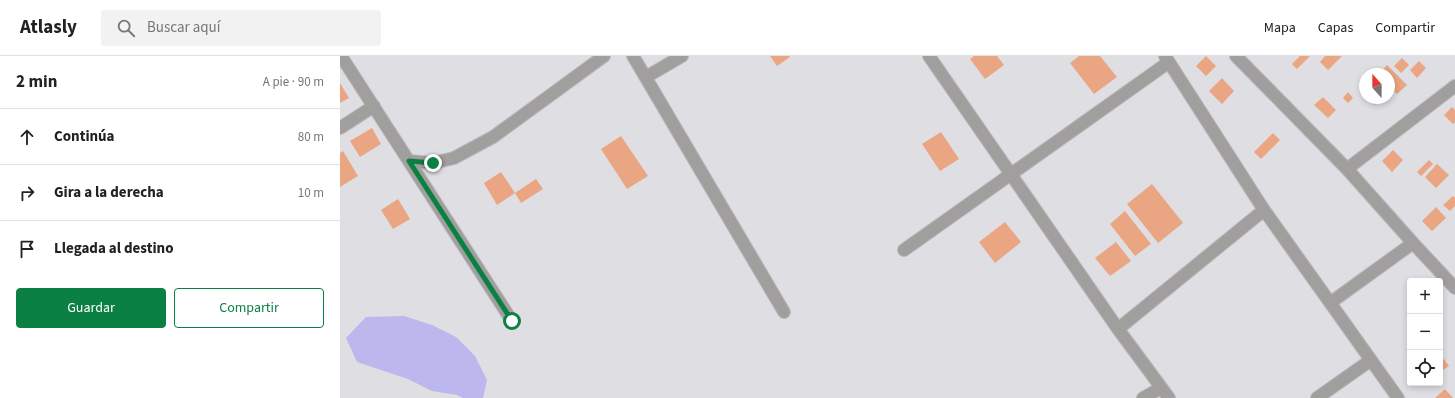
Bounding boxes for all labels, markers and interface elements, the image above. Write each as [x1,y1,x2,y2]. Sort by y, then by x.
search box [101,10,381,46]
text: Atlasly [20,14,77,41]
icon: search [115,17,137,39]
text: Buscar aquí [147,17,220,38]
text: Mapa [1264,18,1296,38]
text: Capas [1318,18,1353,38]
text: Compartir [1375,18,1435,38]
north arrow [1359,68,1395,104]
text: 2 min [16,70,57,94]
text: A pie · 90 m [263,73,324,91]
icon: ahead [16,126,38,148]
text: Continúa [54,126,115,147]
text: 80 m [298,128,324,146]
route end [424,154,442,172]
icon: right [16,182,38,204]
text: Gira a la derecha [54,182,164,203]
text: 10 m [298,184,324,202]
icon: arrive [16,238,38,260]
text: Llegada al destino [54,238,174,259]
map controls [1407,278,1443,386]
button: + [1407,278,1443,314]
button: Guardar [16,288,166,328]
button: Compartir [174,288,324,328]
route start [503,312,521,330]
button: − [1407,314,1443,350]
button: locate [1407,350,1443,386]

